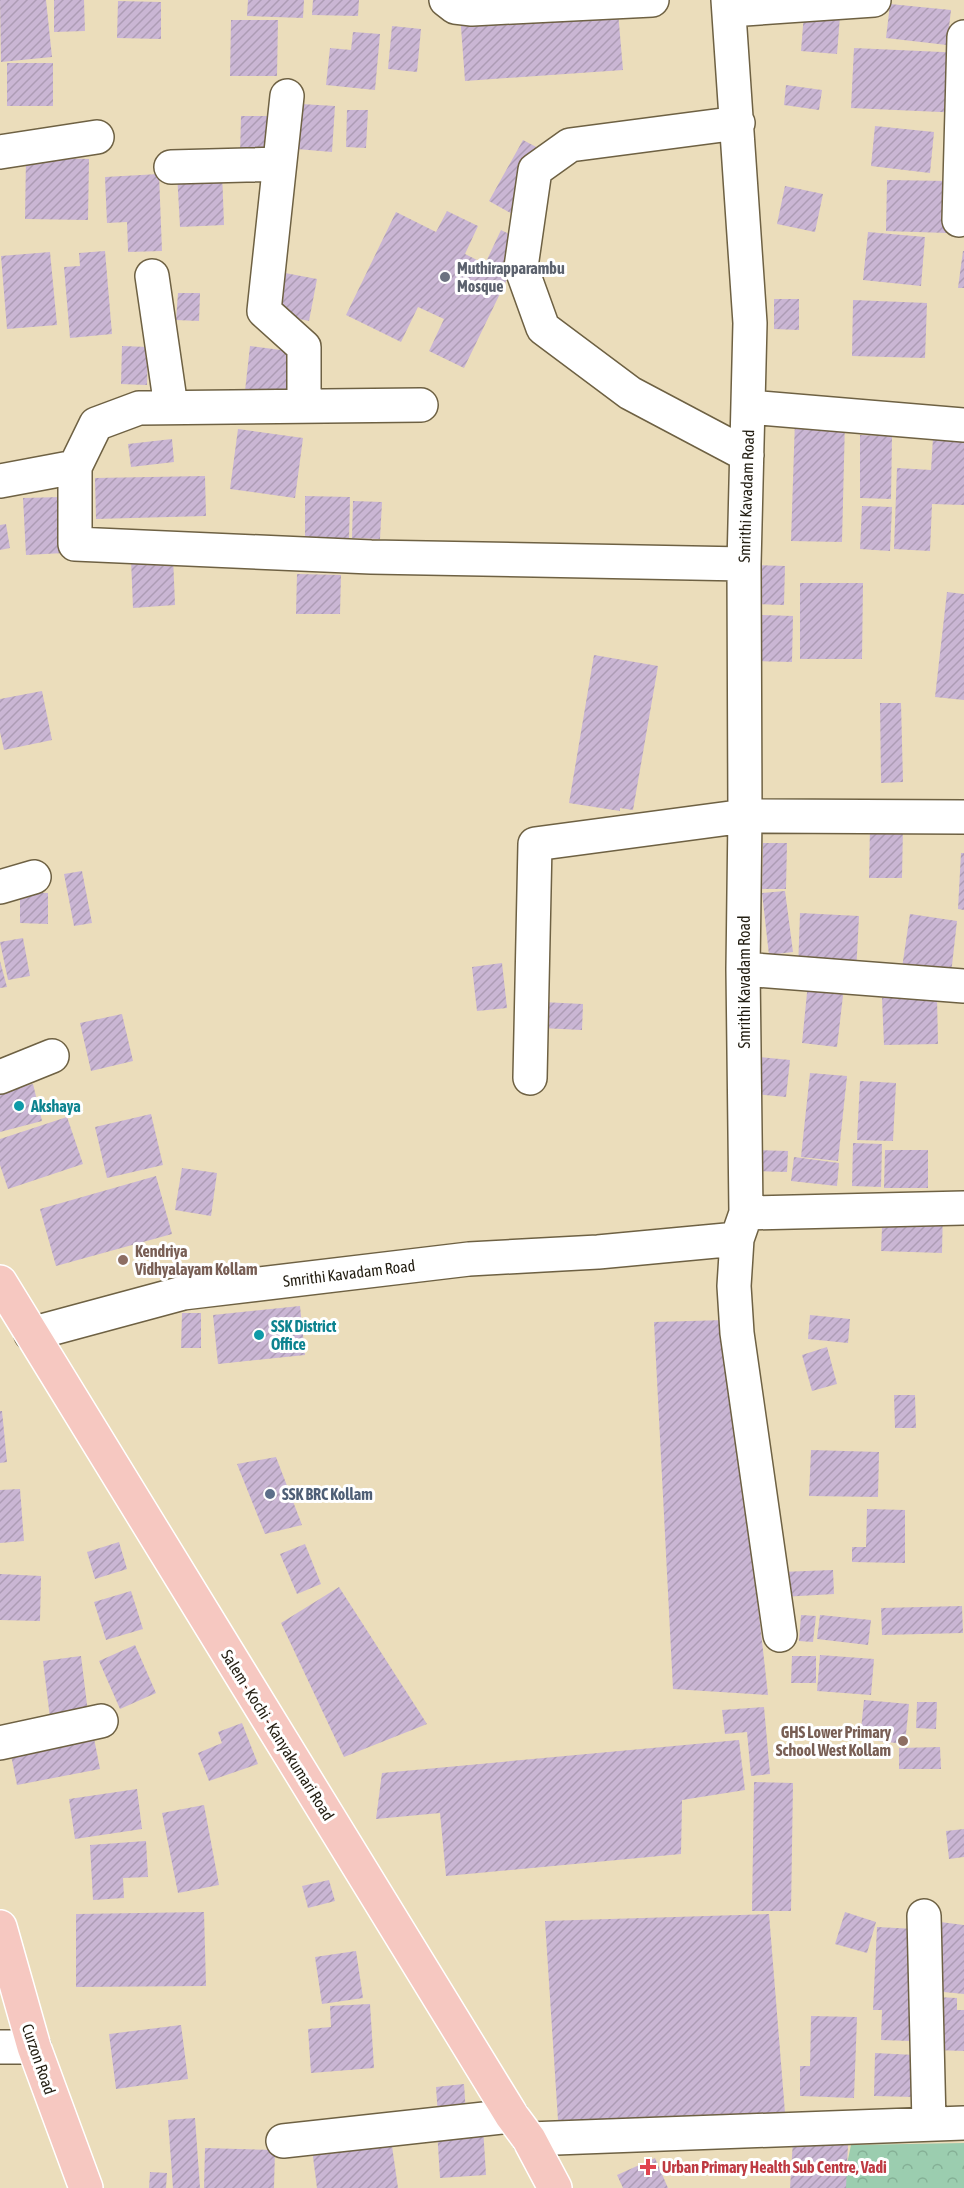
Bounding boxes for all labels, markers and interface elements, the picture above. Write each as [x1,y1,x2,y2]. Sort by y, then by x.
place label: Muthirapparambu Mosque [457,259,565,295]
marker: Muthirapparambu Mosque [438,270,452,284]
street label: Smrithi Kavadam Road [735,429,757,563]
street label: Smrithi Kavadam Road [735,916,753,1049]
place label: Akshaya [30,1097,81,1115]
marker: Akshaya [12,1099,26,1113]
place label: Kendriya Vidhyalayam Kollam [134,1242,257,1278]
marker: Kendriya Vidhyalayam Kollam [116,1253,130,1267]
street label: Smrithi Kavadam Road [282,1256,416,1290]
place label: SSK District Office [271,1317,337,1353]
marker: SSK District Office [252,1328,266,1342]
place label: SSK BRC Kollam [282,1485,373,1503]
marker: SSK BRC Kollam [263,1487,277,1501]
street label: Salem - Kochi - Kanyakumari Road [217,1646,338,1824]
place label: GHS Lower Primary School West Kollam [776,1723,891,1759]
marker: GHS Lower Primary School West Kollam [896,1734,910,1748]
street label: Curzon Road [19,2021,59,2097]
marker: Urban Primary Health Sub Centre, Vadi [639,2158,657,2176]
place label: Urban Primary Health Sub Centre, Vadi [662,2158,887,2176]

